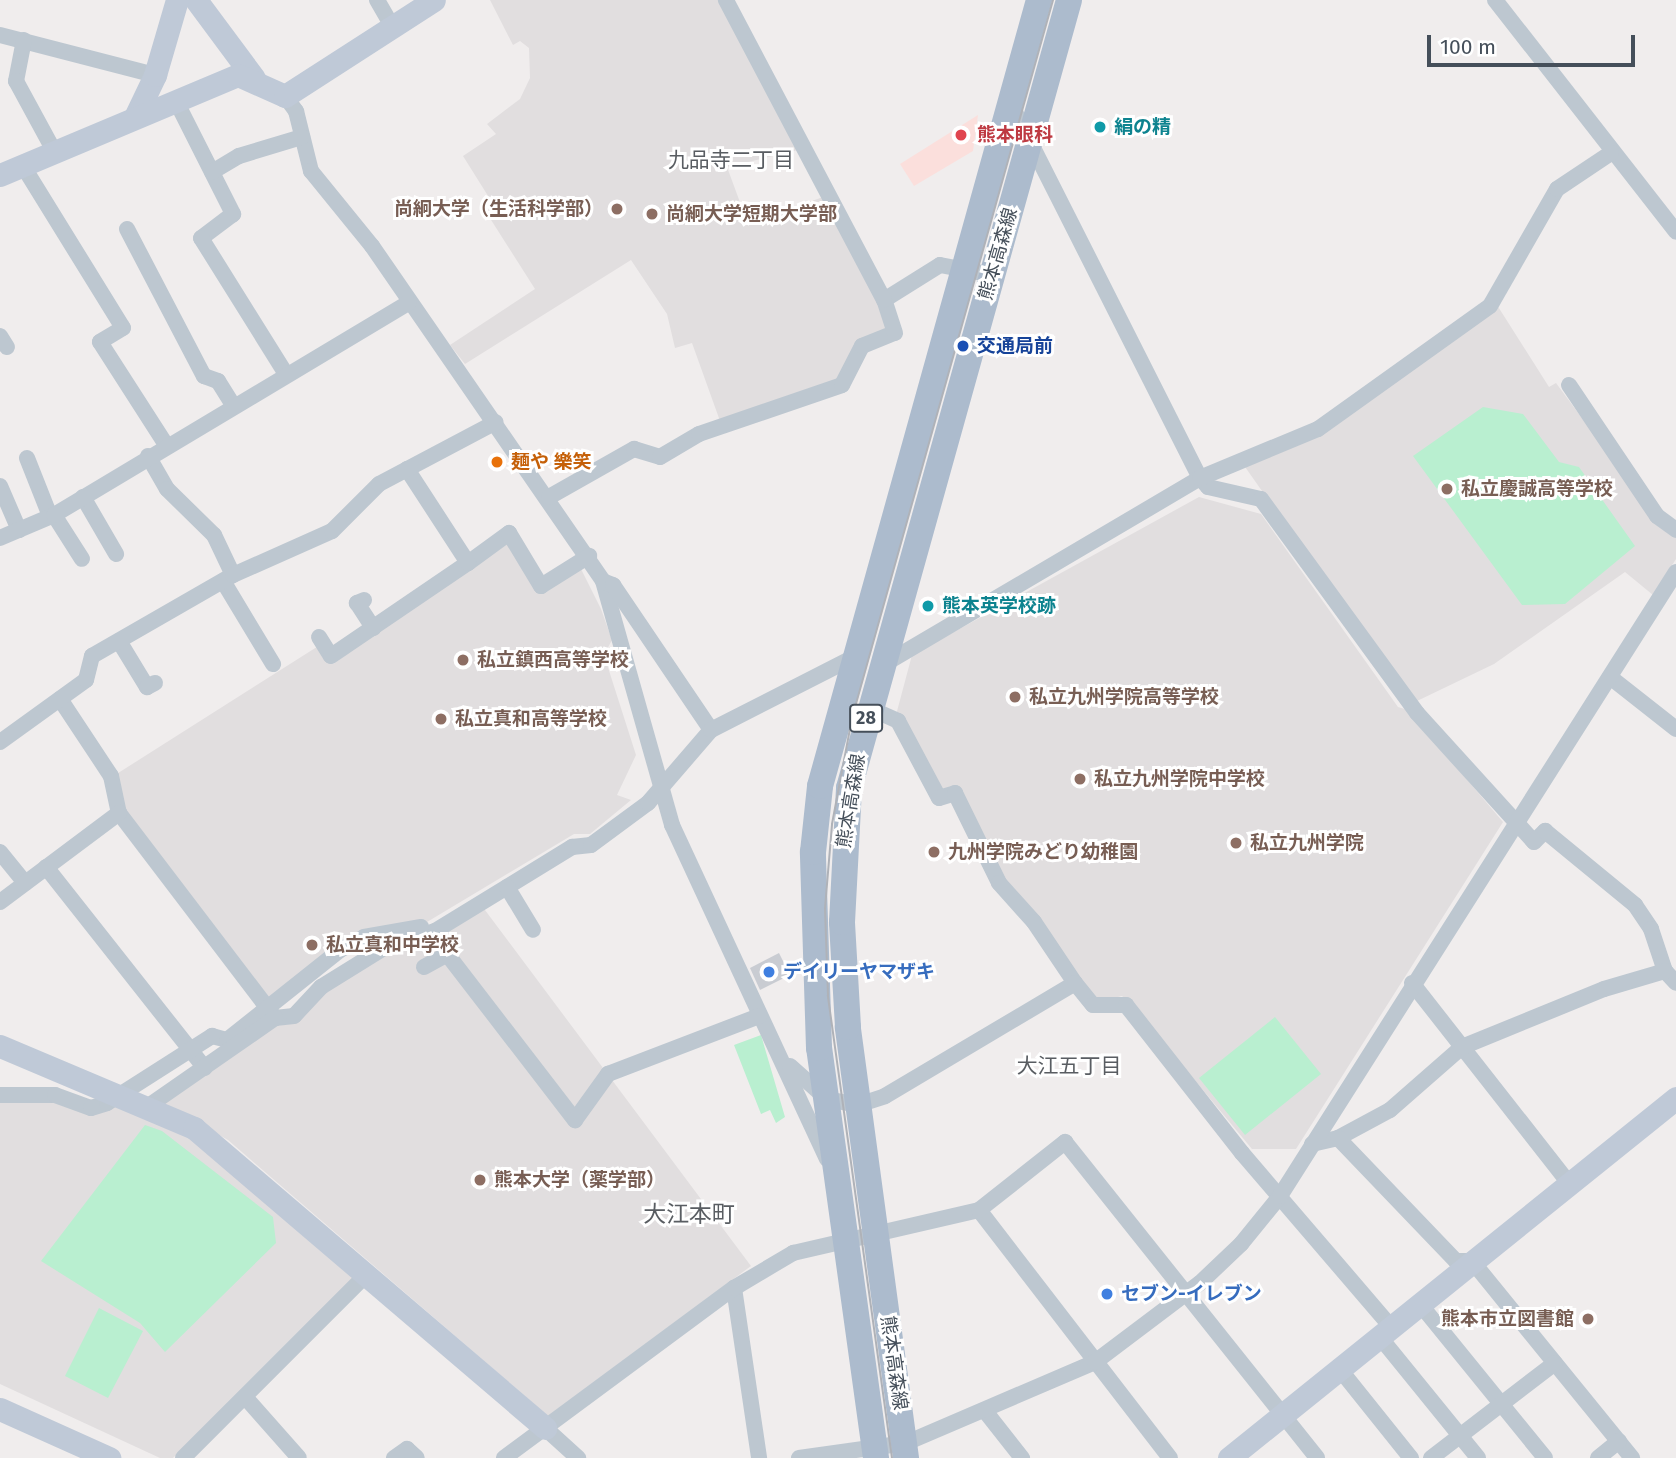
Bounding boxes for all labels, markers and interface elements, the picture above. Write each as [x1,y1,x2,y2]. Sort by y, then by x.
scale bar [1431,21,1639,65]
text: 100 m [1440,34,1496,60]
place label: 絹の精 [1114,116,1171,138]
marker: 絹の精 [1092,119,1108,135]
place label: 熊本眼科 [977,124,1053,146]
marker: 熊本眼科 [951,125,971,145]
district label: 九品寺二丁目 [668,147,794,173]
place label: 尚絅大学（生活科学部） [394,198,603,220]
marker: 尚絅大学（生活科学部） [609,201,625,217]
place label: 尚絅大学短期大学部 [666,203,837,225]
street label: 熊本高森線 [974,205,1022,303]
marker: 尚絅大学短期大学部 [644,206,660,222]
place label: 交通局前 [977,335,1053,357]
marker: 交通局前 [955,338,971,354]
place label: 麺や 樂笑 [511,451,592,473]
marker: 麺や 樂笑 [489,454,505,470]
place label: 私立慶誠高等学校 [1461,478,1613,500]
marker: 私立慶誠高等学校 [1439,481,1455,497]
place label: 熊本英学校跡 [942,595,1056,617]
marker: 熊本英学校跡 [920,598,936,614]
place label: 私立鎮西高等学校 [477,649,629,671]
marker: 私立鎮西高等学校 [455,652,471,668]
place label: 私立九州学院高等学校 [1029,686,1219,708]
marker: 私立九州学院高等学校 [1007,689,1023,705]
road number: 28 [848,704,884,732]
place label: 私立真和高等学校 [455,708,607,730]
marker: 私立真和高等学校 [433,711,449,727]
street label: 熊本高森線 [832,752,870,850]
place label: 私立九州学院中学校 [1094,768,1265,790]
marker: 私立九州学院中学校 [1072,771,1088,787]
place label: 私立九州学院 [1250,832,1364,854]
marker: 私立九州学院 [1228,835,1244,851]
place label: 九州学院みどり幼稚園 [948,841,1138,863]
marker: 九州学院みどり幼稚園 [926,844,942,860]
place label: 私立真和中学校 [326,934,459,956]
marker: 私立真和中学校 [304,937,320,953]
place label: デイリーヤマザキ [783,961,935,983]
marker: デイリーヤマザキ [761,964,777,980]
district label: 大江五丁目 [1017,1053,1121,1079]
place label: 熊本大学（薬学部） [494,1169,665,1191]
marker: 熊本大学（薬学部） [472,1172,488,1188]
district label: 大江本町 [643,1200,735,1228]
place label: セブン-イレブン [1121,1283,1262,1305]
marker: セブン-イレブン [1099,1286,1115,1302]
place label: 熊本市立図書館 [1441,1308,1574,1330]
marker: 熊本市立図書館 [1580,1311,1596,1327]
street label: 熊本高森線 [876,1314,912,1412]

